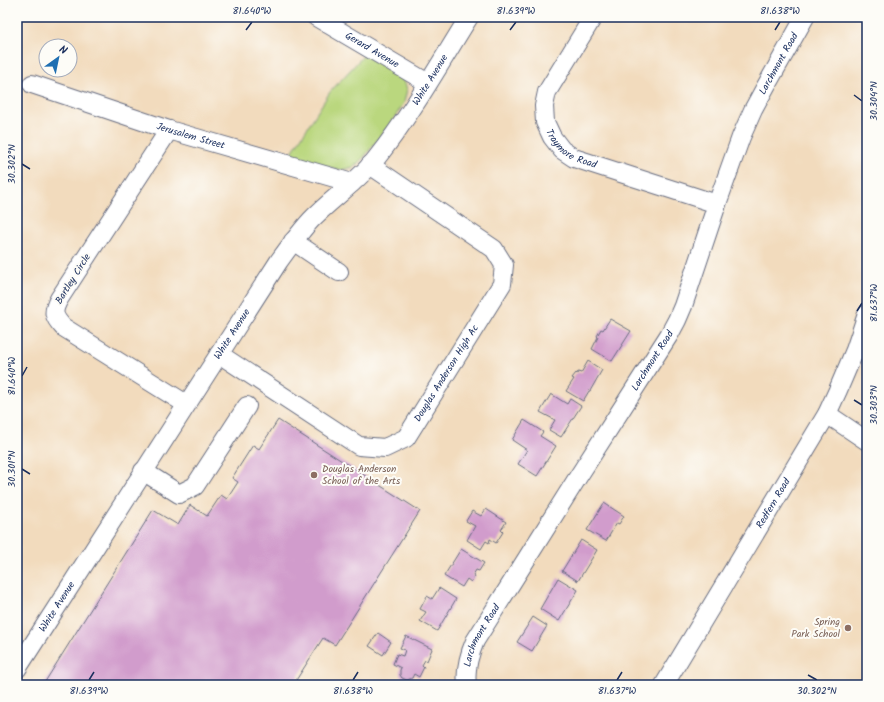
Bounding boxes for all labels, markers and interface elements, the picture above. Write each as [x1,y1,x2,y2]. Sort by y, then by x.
text: 81.640°W [233,3,272,19]
text: 81.639°W [497,3,536,19]
text: 81.638°W [760,3,800,19]
street label: Gerard Avenue [342,28,403,72]
street label: Larchmont Road [755,29,803,98]
north arrow [38,38,78,78]
text: N [55,41,71,60]
street label: White Avenue [408,51,452,109]
text: 30.304°N [866,81,882,121]
street label: Jerusalem Street [154,118,227,154]
street label: Traymore Road [541,126,600,173]
text: 30.302°N [4,144,20,184]
street label: Bartley Circle [51,250,95,307]
text: 81.637°W [866,284,882,322]
street label: White Avenue [210,305,255,363]
street label: Douglas Anderson High Ac [410,321,483,425]
street label: Larchmont Road [627,327,678,394]
text: 81.640°W [4,356,20,395]
text: 30.303°N [866,385,882,425]
text: 30.301°N [4,450,20,488]
place label: Douglas Anderson School of the Arts [322,461,401,489]
marker: Douglas Anderson School of the Arts [309,470,319,480]
street label: Redfern Road [752,474,795,532]
street label: White Avenue [35,578,80,635]
street label: Larchmont Road [459,600,505,668]
place label: Spring Park School [791,614,841,642]
marker: Spring Park School [843,623,853,633]
text: 81.639°W [70,683,109,699]
text: 81.638°W [333,683,373,699]
text: 81.637°W [598,683,636,699]
text: 30.302°N [797,683,837,699]

